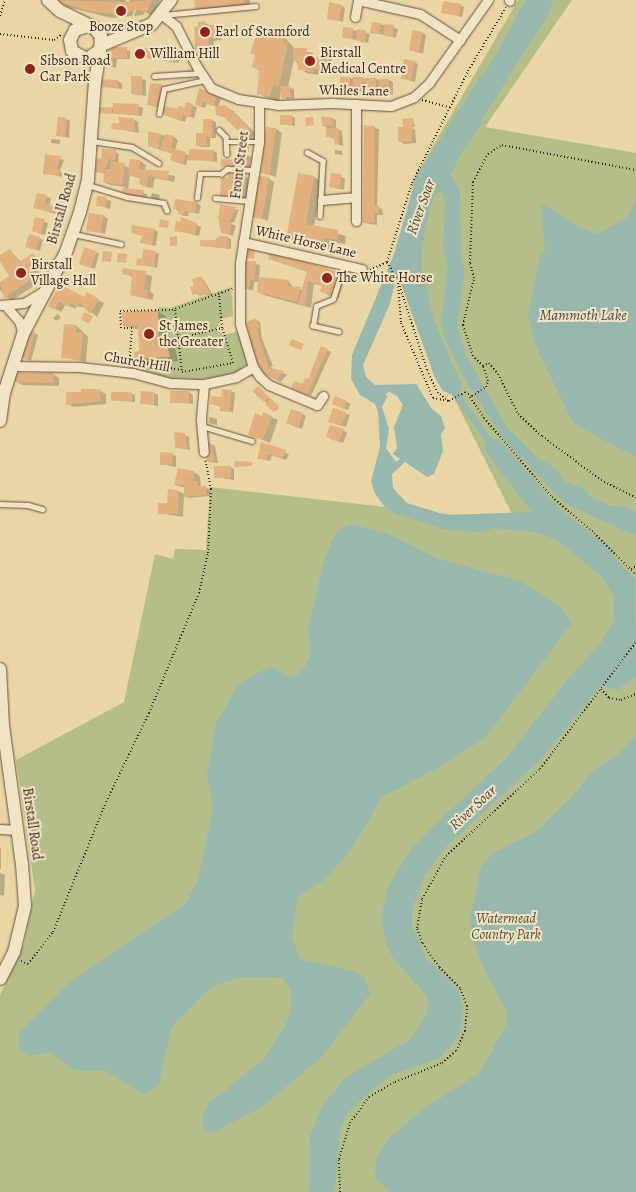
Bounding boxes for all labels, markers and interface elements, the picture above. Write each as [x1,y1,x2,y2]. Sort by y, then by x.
marker: Booze Stop [115,5,127,17]
place label: Booze Stop [89,19,153,35]
place label: Earl of Stamford [215,24,310,40]
marker: Earl of Stamford [199,26,211,38]
place label: Birstall Medical Centre [320,45,406,78]
place label: William Hill [150,46,219,62]
marker: William Hill [134,48,146,60]
place label: Sibson Road Car Park [40,53,111,85]
marker: Birstall Medical Centre [304,55,316,67]
marker: Sibson Road Car Park [24,63,36,75]
street label: Whiles Lane [319,82,389,100]
street label: Front Street [227,130,253,200]
street label: Birstall Road [44,172,80,246]
water label: River Soar [403,177,439,237]
street label: White Horse Lane [254,222,358,262]
place label: Birstall Village Hall [31,257,96,290]
marker: Birstall Village Hall [15,267,27,279]
place label: The White Horse [337,270,432,286]
marker: The White Horse [321,272,333,284]
water label: Mammoth Lake [539,307,627,325]
place label: St James the Greater [159,318,223,351]
marker: St James the Greater [143,328,155,340]
street label: Church Hill [103,348,171,376]
water label: River Soar [446,782,500,834]
street label: Birstall Road [19,787,45,861]
park label: Watermead Country Park [471,911,541,944]

